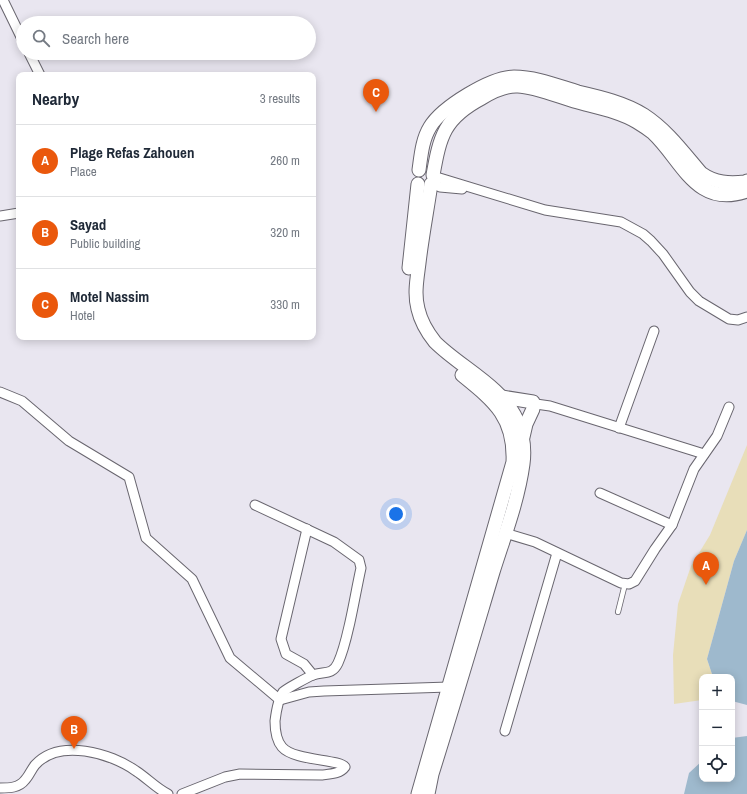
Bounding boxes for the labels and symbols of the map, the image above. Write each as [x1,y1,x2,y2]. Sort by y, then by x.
pin: C [363,79,389,112]
your location [386,504,406,524]
pin: A [693,552,719,585]
pin: B [61,716,87,749]

